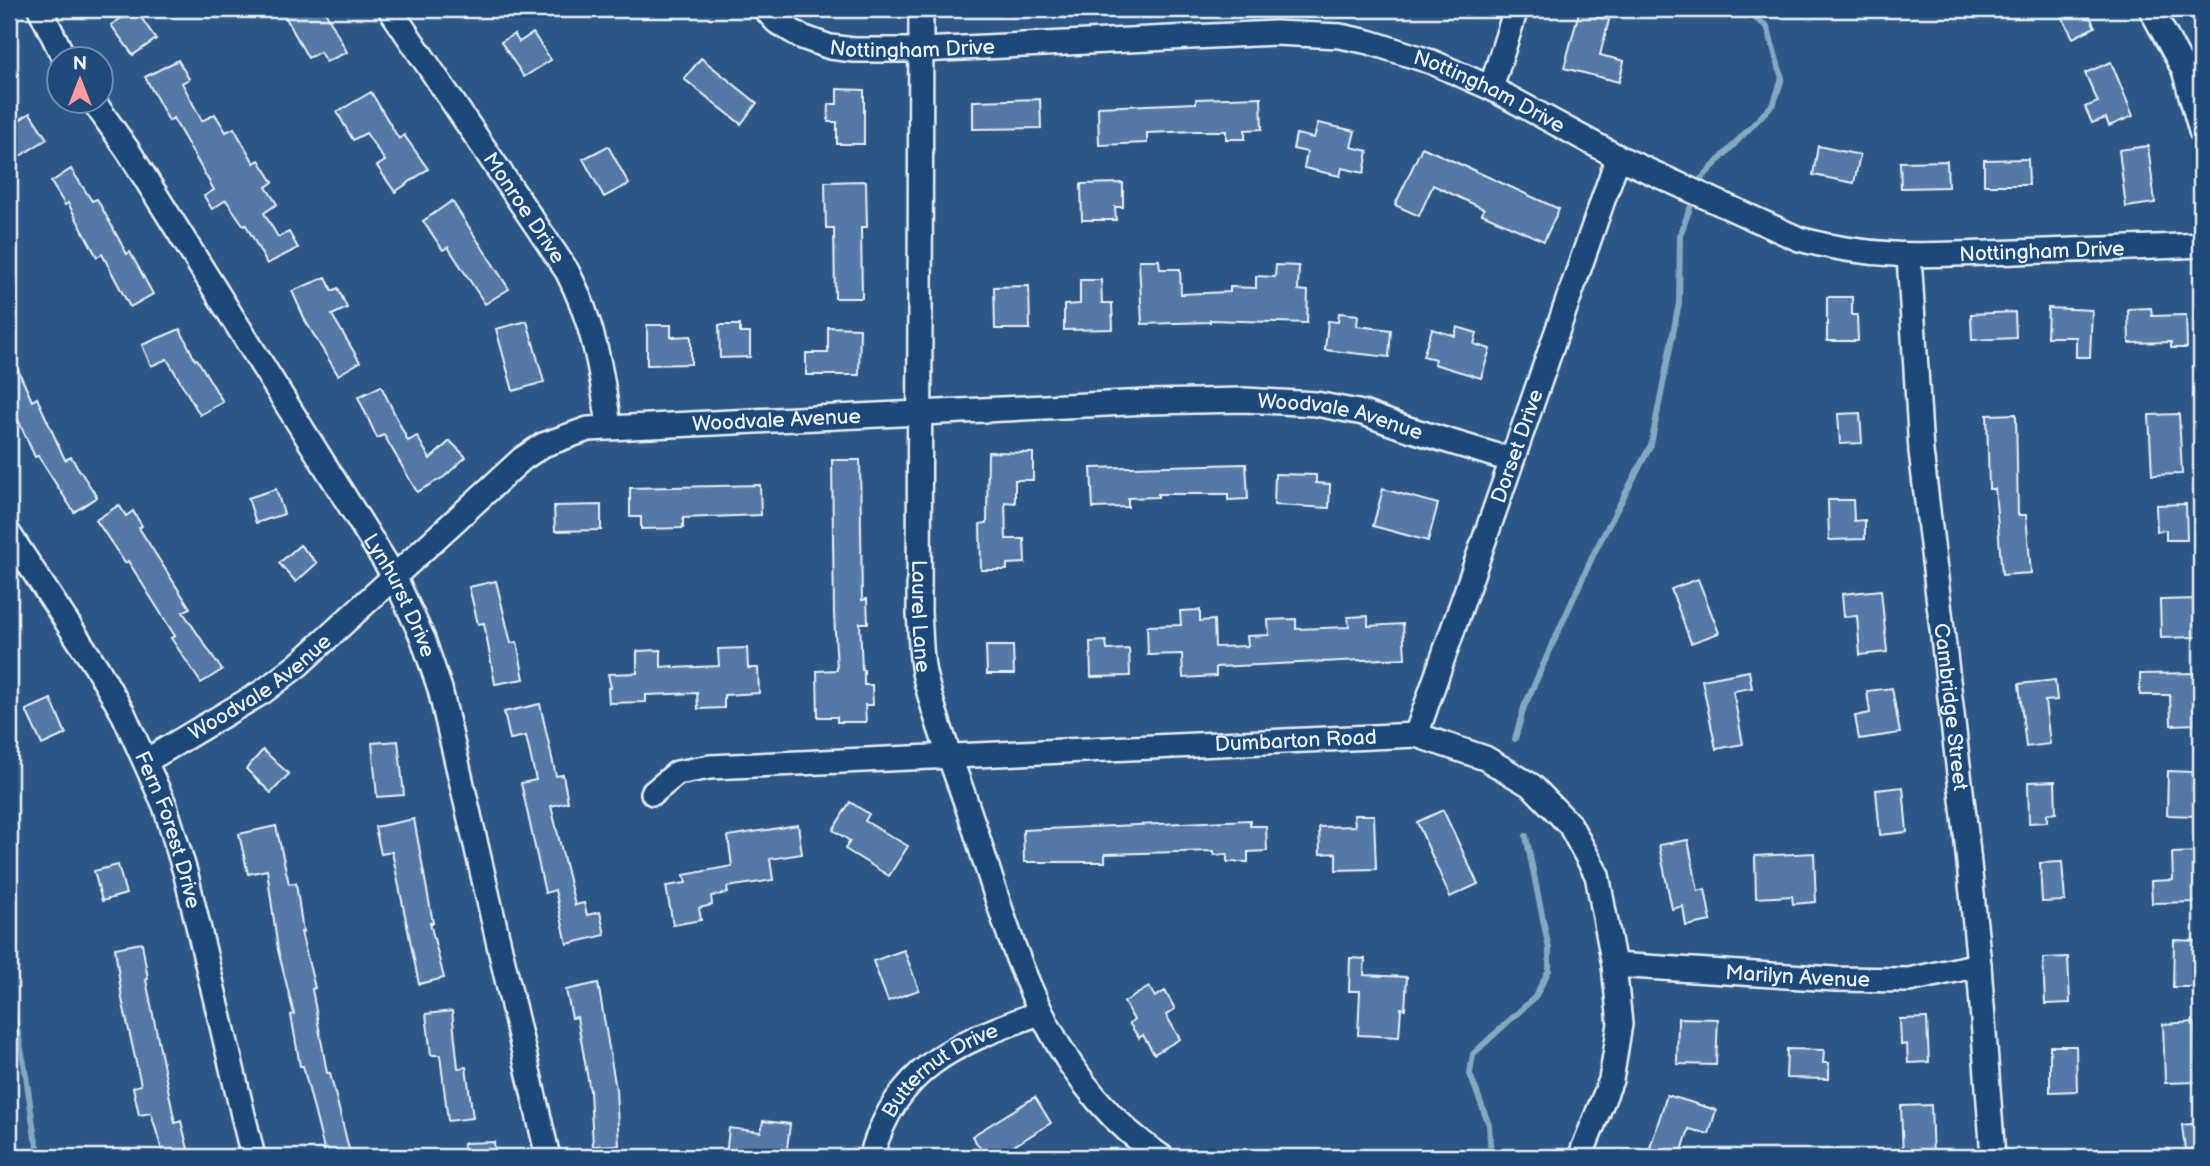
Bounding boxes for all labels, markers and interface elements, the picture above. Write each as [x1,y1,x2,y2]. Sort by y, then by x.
street label: Nottingham Drive [828,34,995,63]
street label: Nottingham Drive [1411,44,1569,138]
north arrow [46,46,116,116]
text: N [73,53,87,76]
street label: Monroe Drive [478,148,571,268]
street label: Nottingham Drive [1959,236,2125,267]
street label: Dorset Drive [1486,386,1548,506]
street label: Woodvale Avenue [1257,388,1426,445]
street label: Woodvale Avenue [692,403,861,436]
street label: Lynhurst Drive [358,529,441,660]
street label: Laurel Lane [906,560,936,674]
street label: Cambridge Street [1929,622,1973,792]
street label: Woodvale Avenue [184,628,336,745]
street label: Dumbarton Road [1214,724,1377,757]
street label: Fern Forest Drive [129,747,206,911]
street label: Marilyn Avenue [1725,960,1870,992]
street label: Butternut Drive [876,1017,1002,1122]

